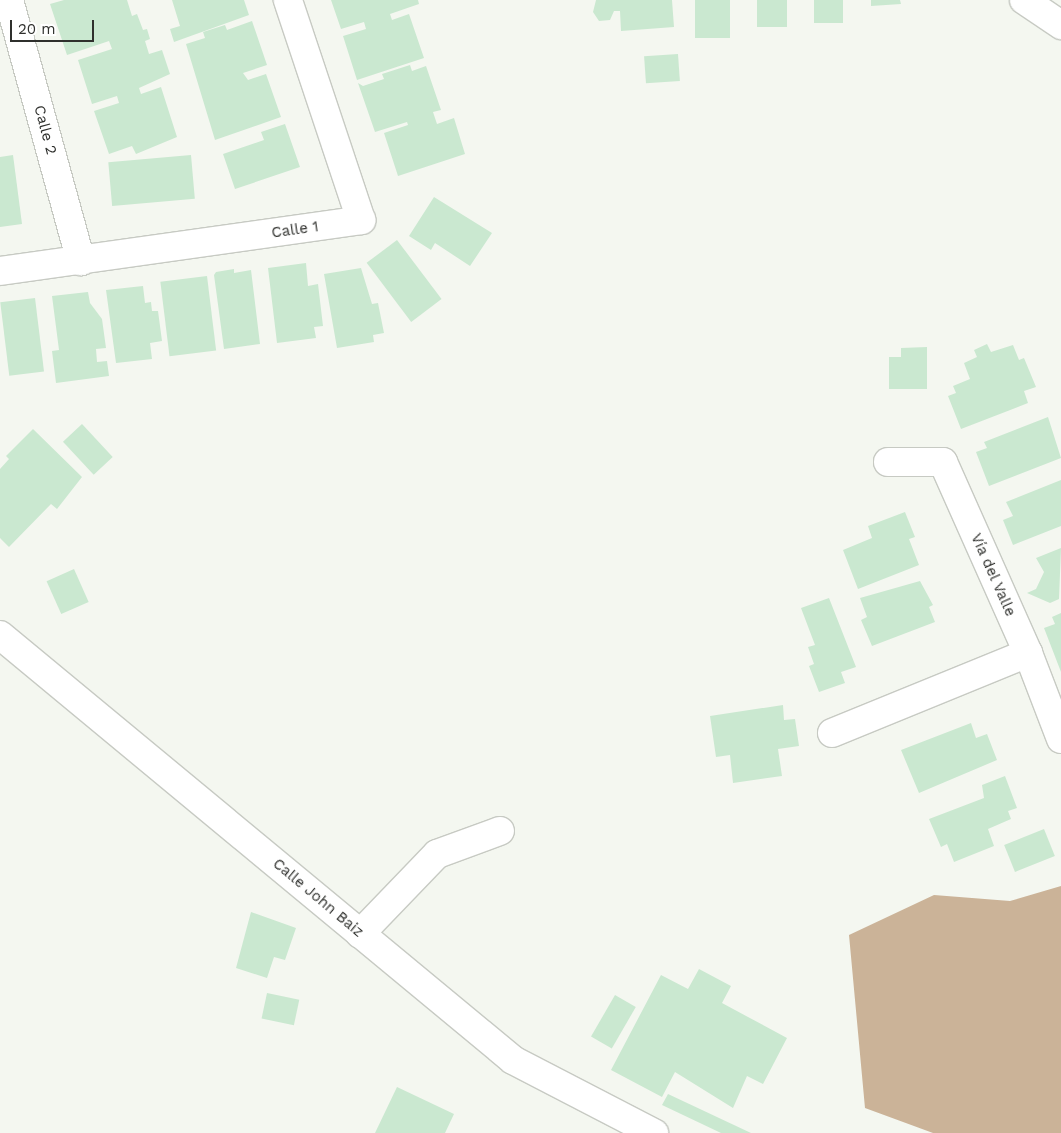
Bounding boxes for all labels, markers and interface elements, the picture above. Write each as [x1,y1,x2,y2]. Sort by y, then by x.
scale bar [12,10,96,42]
text: 20 m [18,20,56,38]
street label: Calle 2 [30,103,60,157]
street label: Calle 1 [270,218,320,242]
street label: Vía del Valle [966,530,1020,620]
street label: Calle John Baiz [269,855,367,941]

